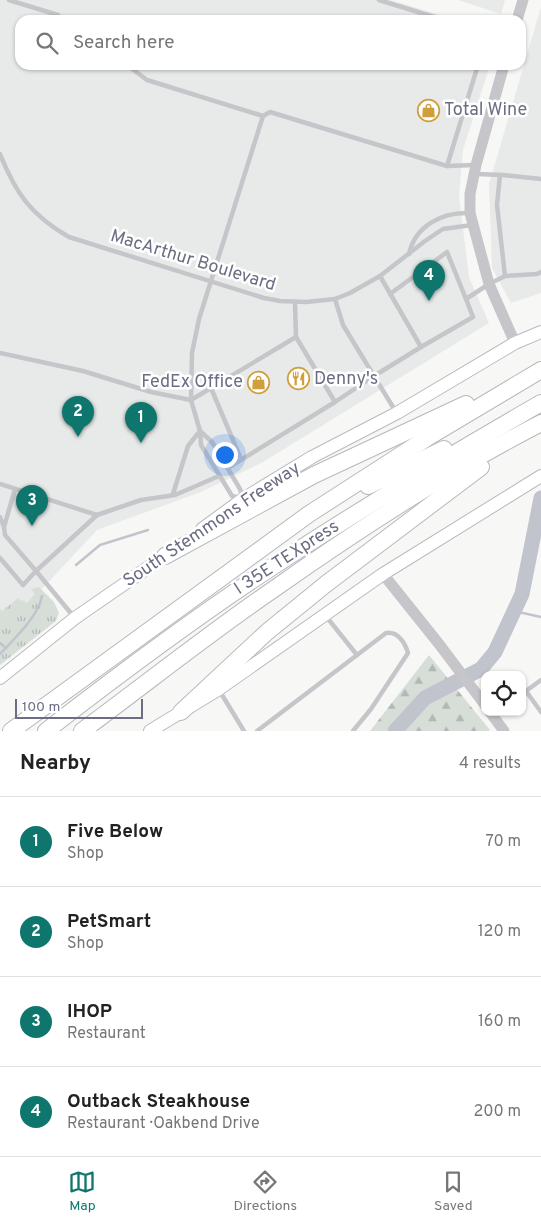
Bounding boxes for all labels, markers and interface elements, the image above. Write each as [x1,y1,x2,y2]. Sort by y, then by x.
search box [15,15,526,70]
icon: search [33,29,61,57]
text: Search here [73,31,175,55]
shop icon: Total Wine [416,98,440,122]
place label: Total Wine [444,99,527,122]
street label: MacArthur Boulevard [108,225,278,297]
pin: 4 [413,260,445,301]
restaurant icon: Denny's [286,367,310,391]
place label: Denny's [314,368,378,391]
shop icon: FedEx Office [247,370,271,394]
place label: FedEx Office [141,371,243,394]
pin: 2 [62,396,94,437]
pin: 1 [125,402,157,443]
your location [212,442,238,468]
street label: South Stemmons Freeway [119,457,305,593]
pin: 3 [16,485,48,526]
street label: I 35E TEXpress [230,515,344,601]
map controls [481,671,526,716]
button: locate [481,671,526,716]
scale bar [15,696,142,719]
text: 100 m [22,699,60,716]
text: Nearby [20,750,91,777]
text: 4 results [459,754,521,774]
text: Five Below [67,820,163,844]
text: 1 [33,832,39,852]
text: 70 m [486,832,521,852]
text: Shop [67,844,104,864]
text: PetSmart [67,910,151,934]
text: 2 [31,922,41,942]
text: 120 m [478,922,521,942]
text: Shop [67,934,104,954]
text: IHOP [67,1000,112,1024]
text: 3 [31,1012,41,1032]
text: 160 m [478,1012,521,1032]
text: Restaurant [67,1024,146,1044]
text: Outback Steakhouse [67,1090,250,1114]
text: 4 [31,1102,41,1122]
text: 200 m [473,1102,521,1122]
text: Restaurant · Oakbend Drive [67,1114,260,1134]
tab: Map [68,1168,96,1215]
tab: Directions [233,1168,297,1215]
tab: Saved [434,1168,473,1215]

